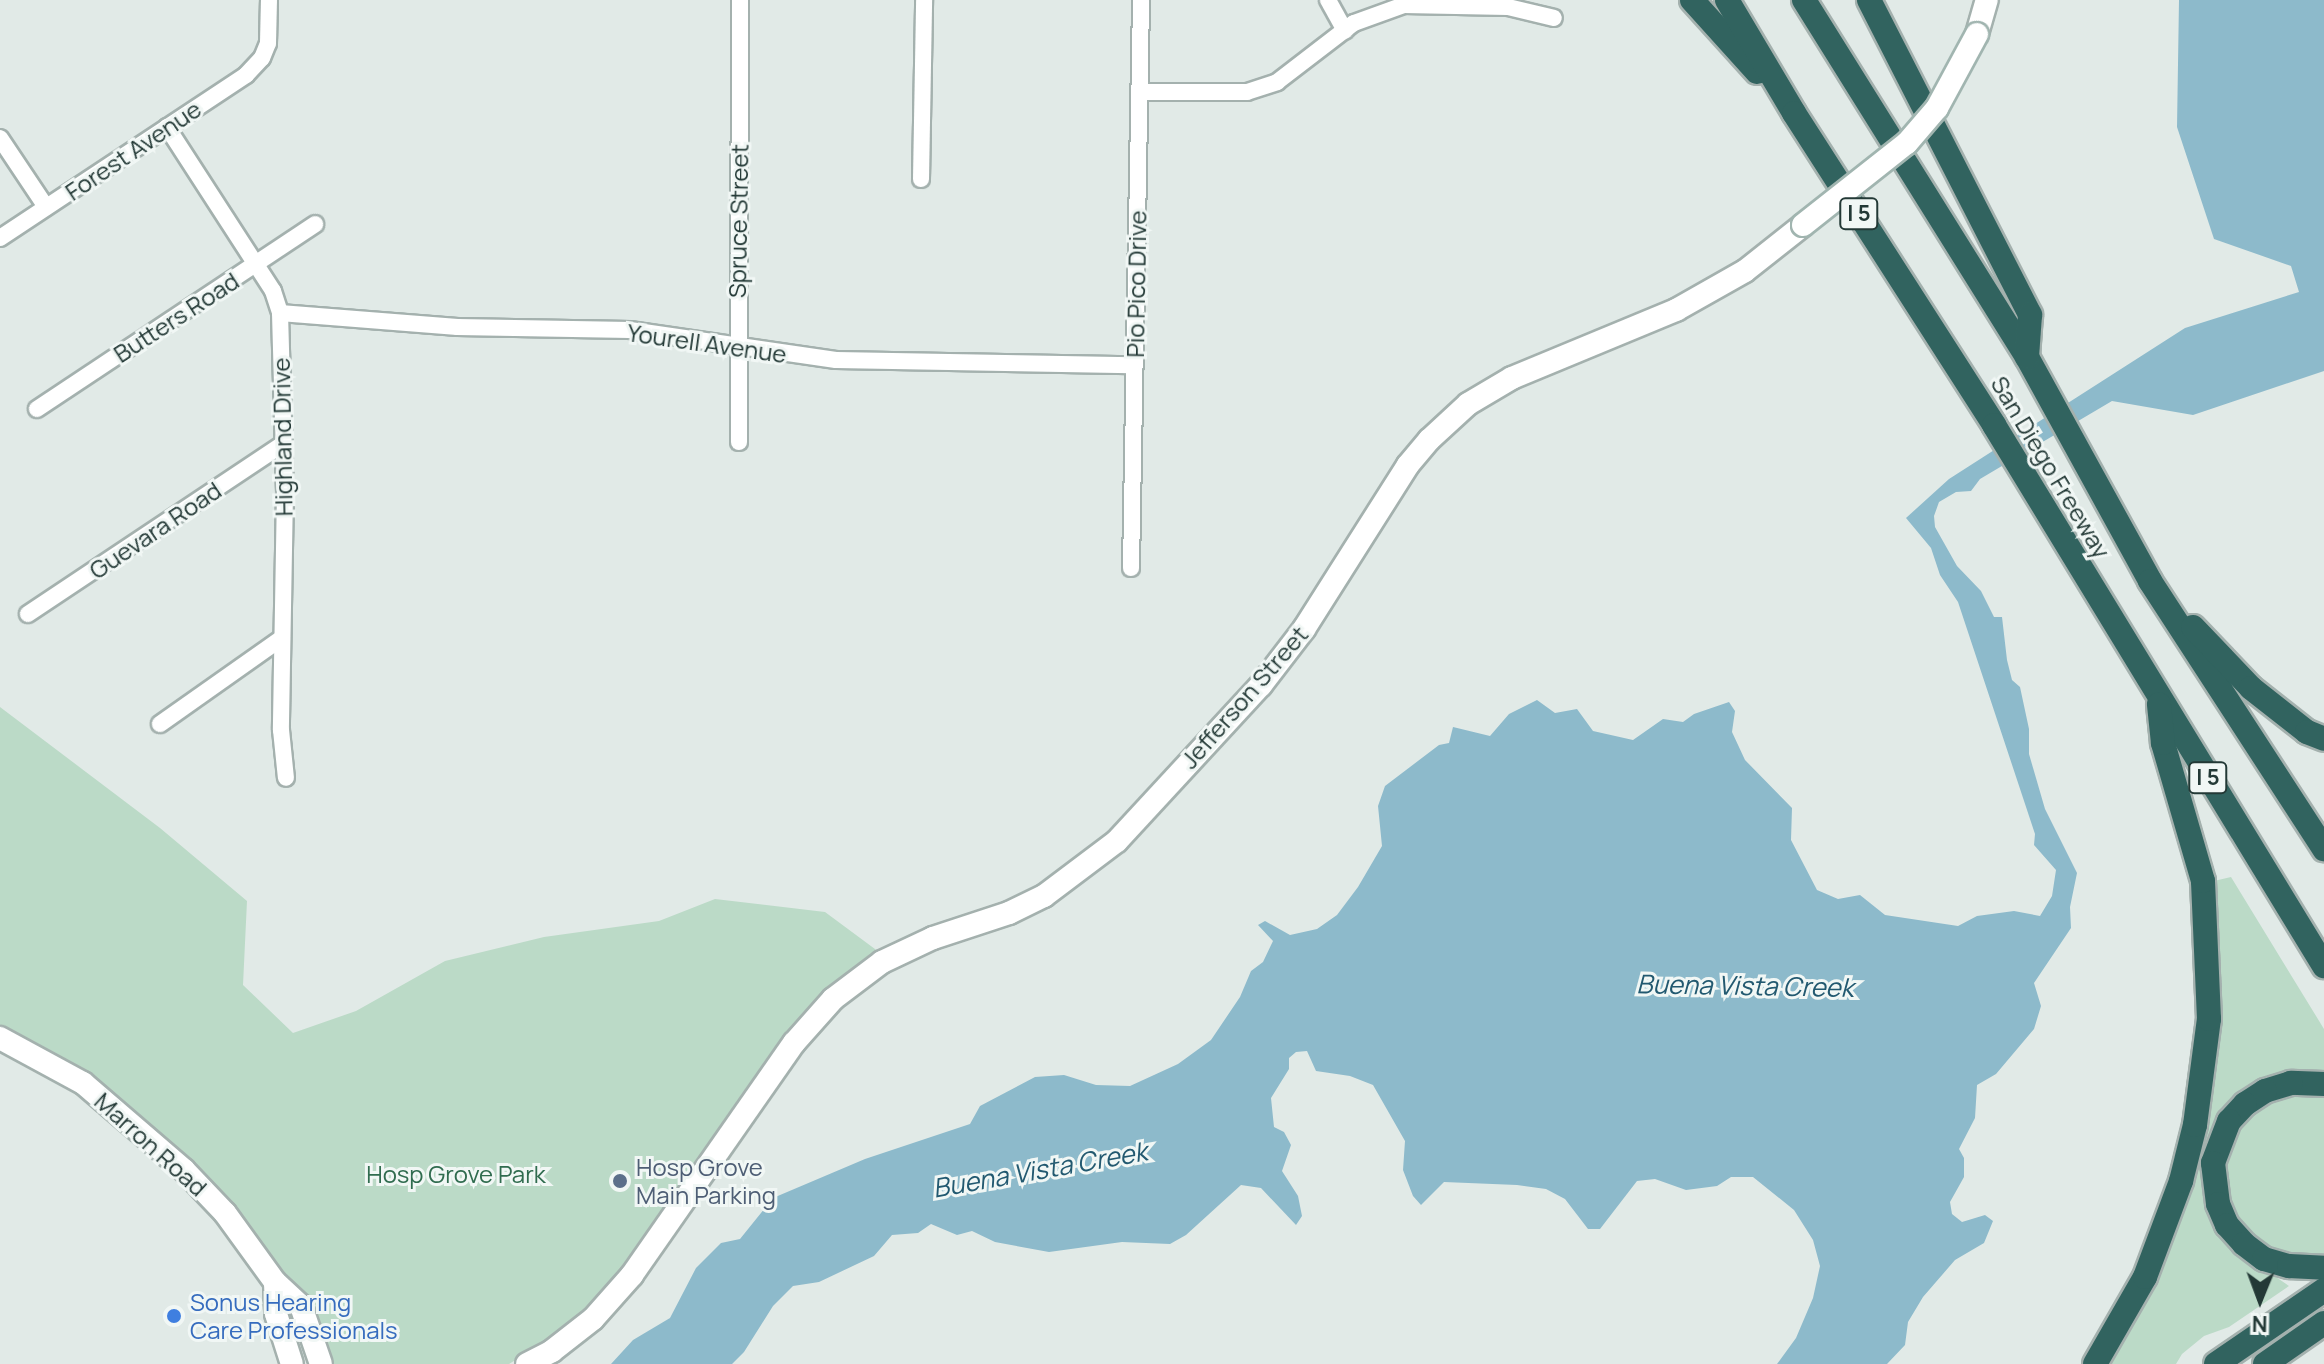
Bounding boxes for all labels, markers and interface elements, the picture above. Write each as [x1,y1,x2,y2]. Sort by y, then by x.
street label: Forest Avenue [60,94,206,206]
street label: Spruce Street [722,144,754,298]
road number: I 5 [1839,196,1879,232]
street label: Pio Pico Drive [1120,210,1152,358]
street label: Butters Road [108,266,244,368]
street label: Yourell Avenue [626,318,788,368]
street label: Highland Drive [266,357,298,517]
street label: San Diego Freeway [1985,371,2117,563]
street label: Guevara Road [84,475,226,585]
street label: Jefferson Street [1174,620,1314,774]
road number: I 5 [2188,760,2228,796]
water label: Buena Vista Creek [1636,969,1854,1003]
street label: Marron Road [89,1086,213,1202]
water label: Buena Vista Creek [930,1136,1150,1204]
place label: Hosp Grove Main Parking [636,1153,776,1209]
park label: Hosp Grove Park [366,1160,546,1188]
marker: Hosp Grove Main Parking [611,1172,629,1190]
north arrow [2220,1260,2300,1340]
place label: Sonus Hearing Care Professionals [190,1288,398,1344]
marker: Sonus Hearing Care Professionals [165,1307,183,1325]
text: N [2251,1309,2268,1339]

